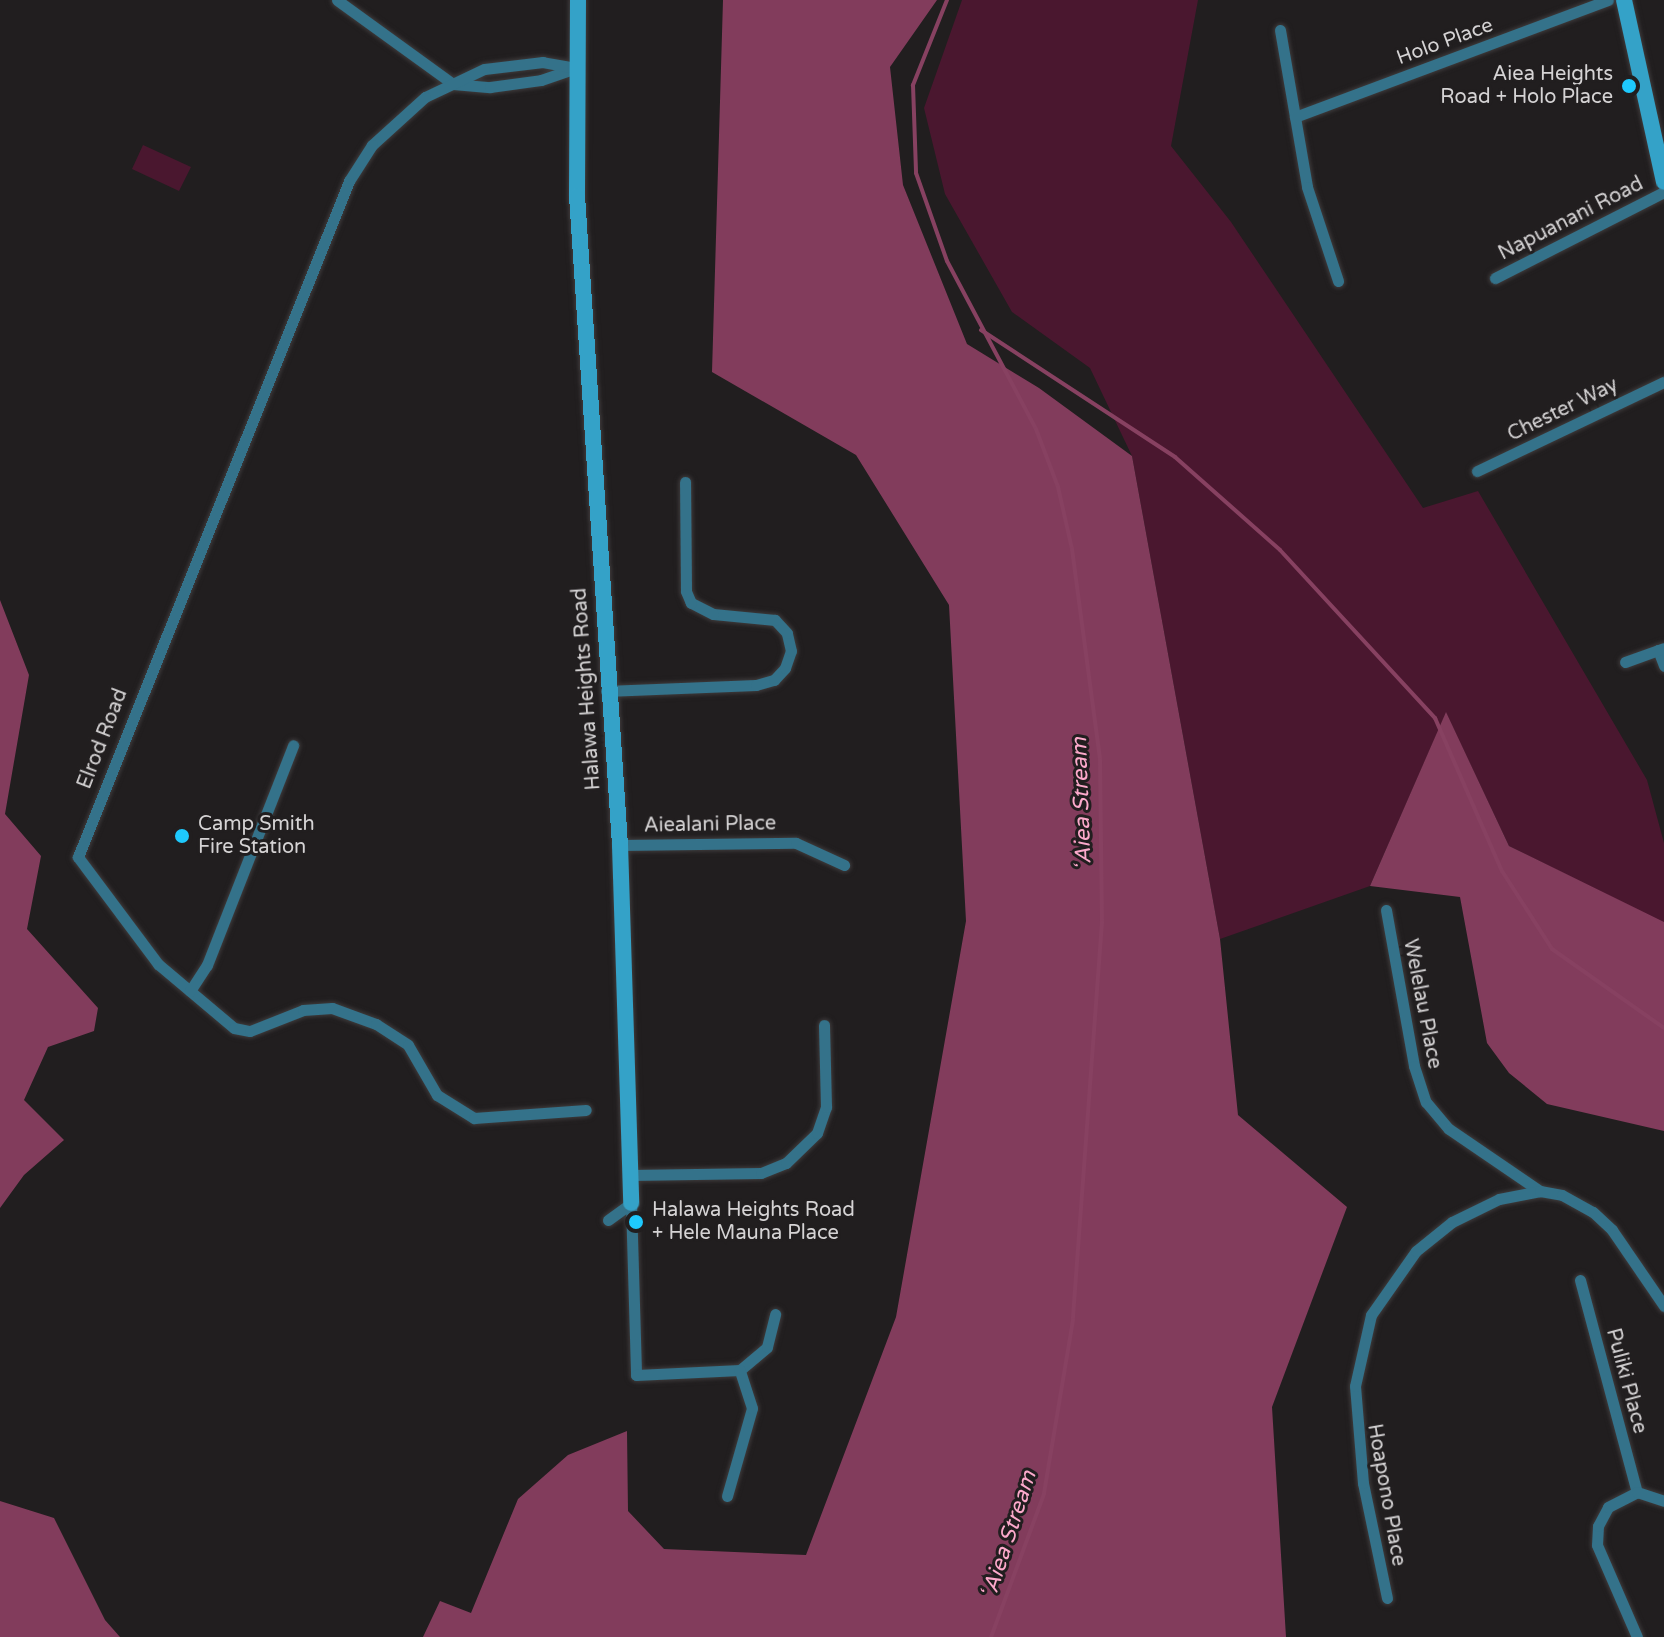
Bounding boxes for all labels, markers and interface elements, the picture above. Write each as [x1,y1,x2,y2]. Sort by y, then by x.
street label: Holo Place [1394,13,1496,71]
place label: Aiea Heights Road + Holo Place [1440,62,1613,109]
marker: Aiea Heights Road + Holo Place [1620,77,1638,95]
street label: Napuanani Road [1495,172,1647,266]
street label: Chester Way [1504,373,1622,447]
street label: Halawa Heights Road [568,587,606,791]
street label: Elrod Road [73,686,133,792]
water label: ʻAiea Stream [1066,737,1098,873]
place label: Camp Smith Fire Station [198,812,315,859]
street label: Aiealani Place [644,812,776,838]
marker: Camp Smith Fire Station [173,827,191,845]
street label: Welelau Place [1398,937,1446,1071]
place label: Halawa Heights Road + Hele Mauna Place [652,1198,855,1245]
marker: Halawa Heights Road + Hele Mauna Place [627,1213,645,1231]
street label: Puliki Place [1600,1326,1652,1436]
street label: Hoapono Place [1362,1422,1410,1568]
water label: ʻAiea Stream [975,1467,1043,1605]

